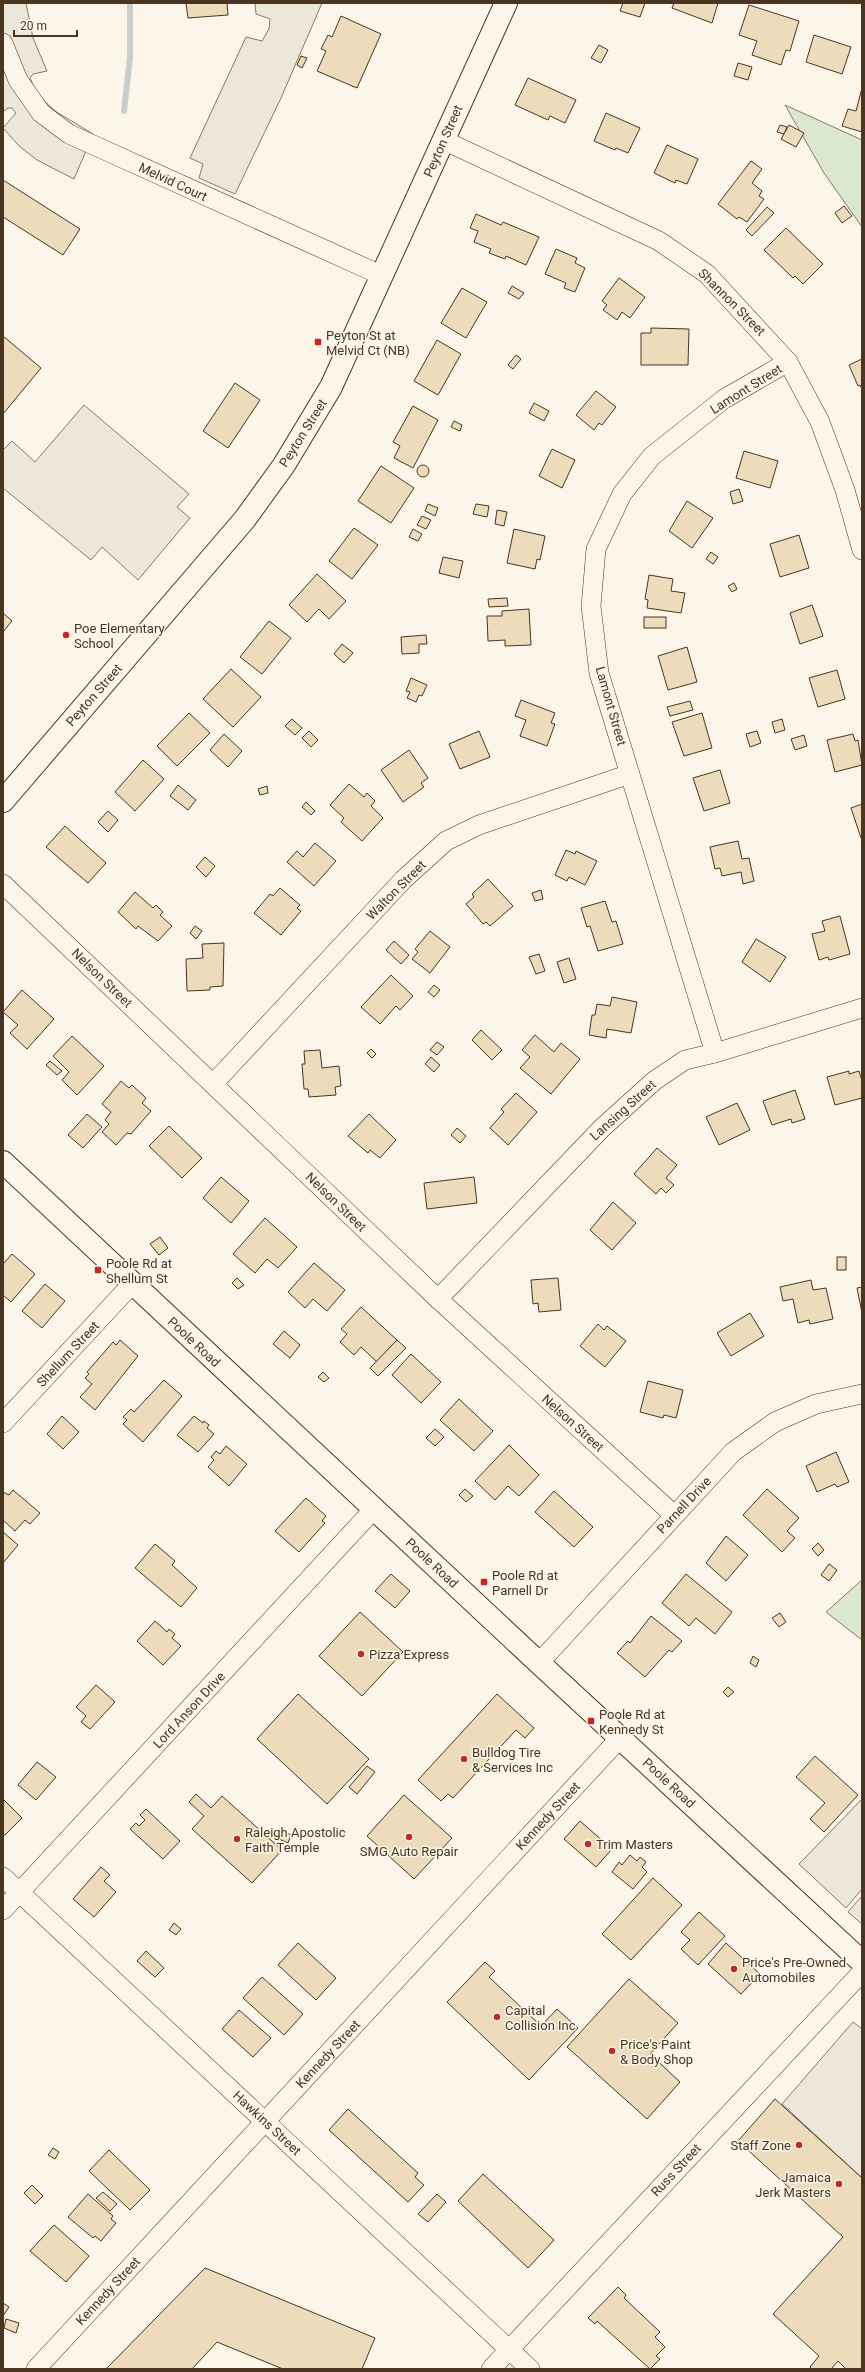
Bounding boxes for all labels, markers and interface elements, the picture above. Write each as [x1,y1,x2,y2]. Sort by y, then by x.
scale bar [14,12,77,38]
text: 20 m [20,19,47,33]
street label: Peyton Street [420,103,466,179]
street label: Melvid Court [137,160,209,204]
street label: Shannon Street [695,265,769,339]
place label: Peyton St at Melvid Ct (NB) [326,328,410,358]
marker: Peyton St at Melvid Ct (NB) [313,337,323,347]
street label: Lamont Street [707,361,785,417]
street label: Peyton Street [276,396,330,470]
place label: Poe Elementary School [74,621,165,651]
marker: Poe Elementary School [61,630,71,640]
street label: Peyton Street [63,661,125,729]
street label: Lamont Street [593,665,629,747]
street label: Walton Street [363,857,429,923]
street label: Nelson Street [69,945,135,1011]
street label: Lansing Street [587,1077,659,1143]
street label: Nelson Street [303,1169,369,1235]
place label: Poole Rd at Shellum St [106,1256,172,1286]
marker: Poole Rd at Shellum St [93,1265,103,1275]
street label: Poole Road [165,1314,223,1370]
street label: Shellum Street [34,1318,102,1390]
street label: Nelson Street [539,1391,607,1455]
street label: Parnell Drive [654,1473,714,1537]
street label: Poole Road [403,1535,461,1591]
place label: Poole Rd at Parnell Dr [492,1568,558,1598]
marker: Poole Rd at Parnell Dr [479,1577,489,1587]
place label: Pizza Express [369,1647,450,1662]
marker: Pizza Express [356,1649,366,1659]
street label: Lord Anson Drive [150,1669,228,1751]
place label: Poole Rd at Kennedy St [599,1707,665,1737]
marker: Poole Rd at Kennedy St [586,1716,596,1726]
place label: Bulldog Tire & Services Inc [472,1745,553,1775]
marker: Bulldog Tire & Services Inc [459,1754,469,1764]
street label: Poole Road [640,1755,698,1811]
street label: Kennedy Street [513,1779,583,1853]
place label: Raleigh Apostolic Faith Temple [245,1825,346,1855]
marker: SMG Auto Repair [404,1832,414,1842]
marker: Raleigh Apostolic Faith Temple [232,1834,242,1844]
place label: Trim Masters [596,1837,673,1852]
marker: Trim Masters [583,1839,593,1849]
place label: SMG Auto Repair [360,1844,459,1859]
place label: Price's Pre-Owned Automobiles [742,1955,846,1985]
marker: Price's Pre-Owned Automobiles [729,1964,739,1974]
place label: Capital Collision Inc [505,2003,576,2033]
marker: Capital Collision Inc [492,2012,502,2022]
street label: Kennedy Street [293,2017,363,2091]
place label: Price's Paint & Body Shop [620,2037,693,2067]
marker: Price's Paint & Body Shop [607,2046,617,2056]
street label: Hawkins Street [230,2088,304,2158]
place label: Staff Zone [731,2138,791,2153]
marker: Staff Zone [794,2140,804,2150]
street label: Russ Street [648,2141,704,2199]
place label: Jamaica Jerk Masters [755,2170,831,2200]
marker: Jamaica Jerk Masters [834,2179,844,2189]
street label: Kennedy Street [73,2254,143,2328]

